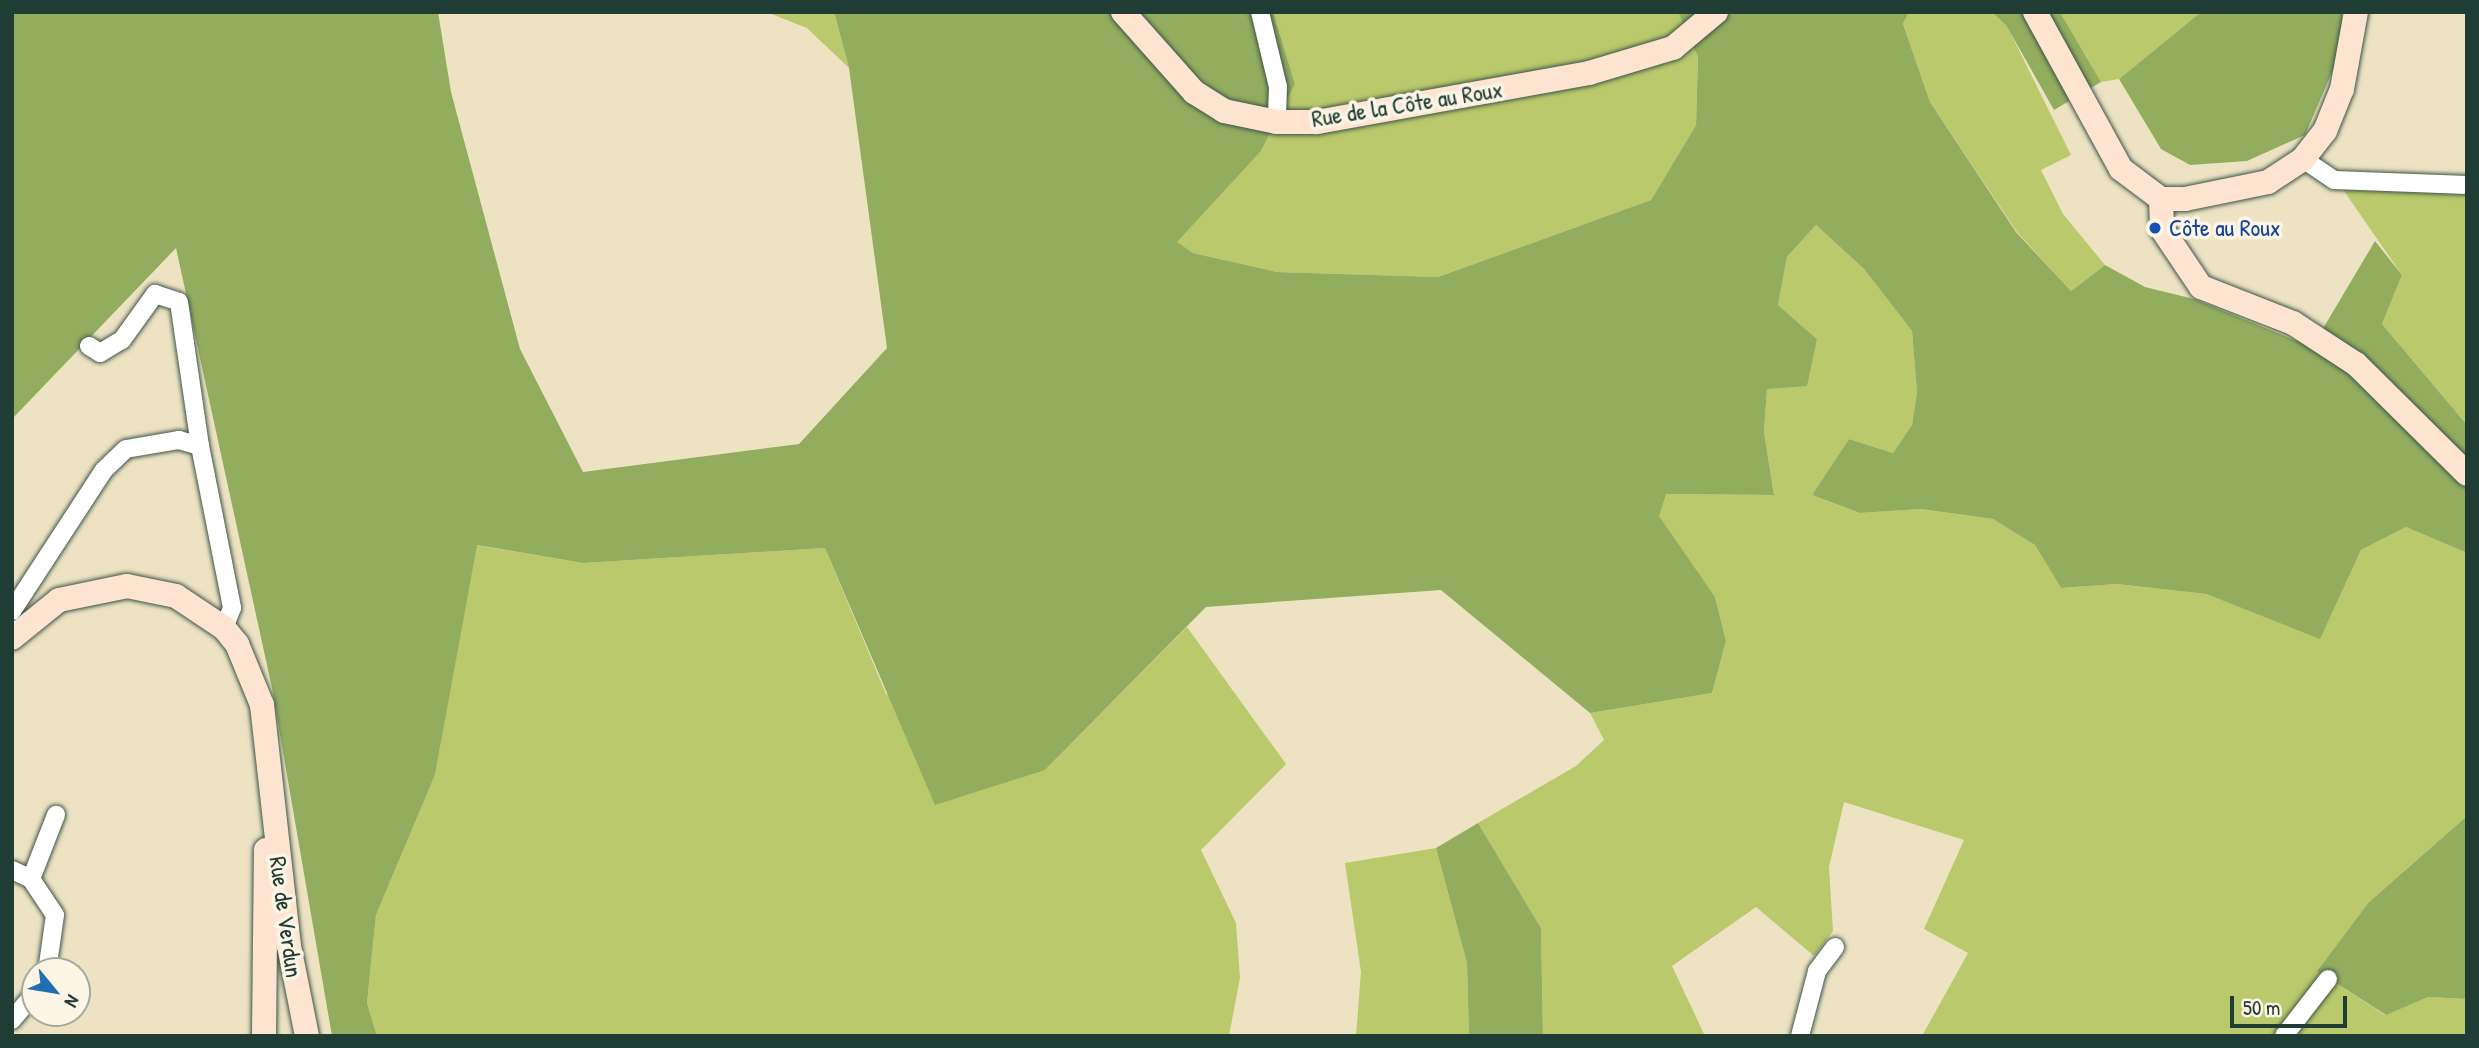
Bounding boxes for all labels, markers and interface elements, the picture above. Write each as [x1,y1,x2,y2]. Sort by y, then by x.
street label: Rue de la Côte au Roux [1309,75,1505,133]
place label: Côte au Roux [2169,214,2281,242]
marker: Côte au Roux [2147,220,2163,236]
street label: Rue de Verdun [263,855,309,979]
north arrow [21,957,91,1027]
scale bar [2234,982,2351,1026]
text: N [59,991,86,1012]
text: 50 m [2243,993,2280,1022]

